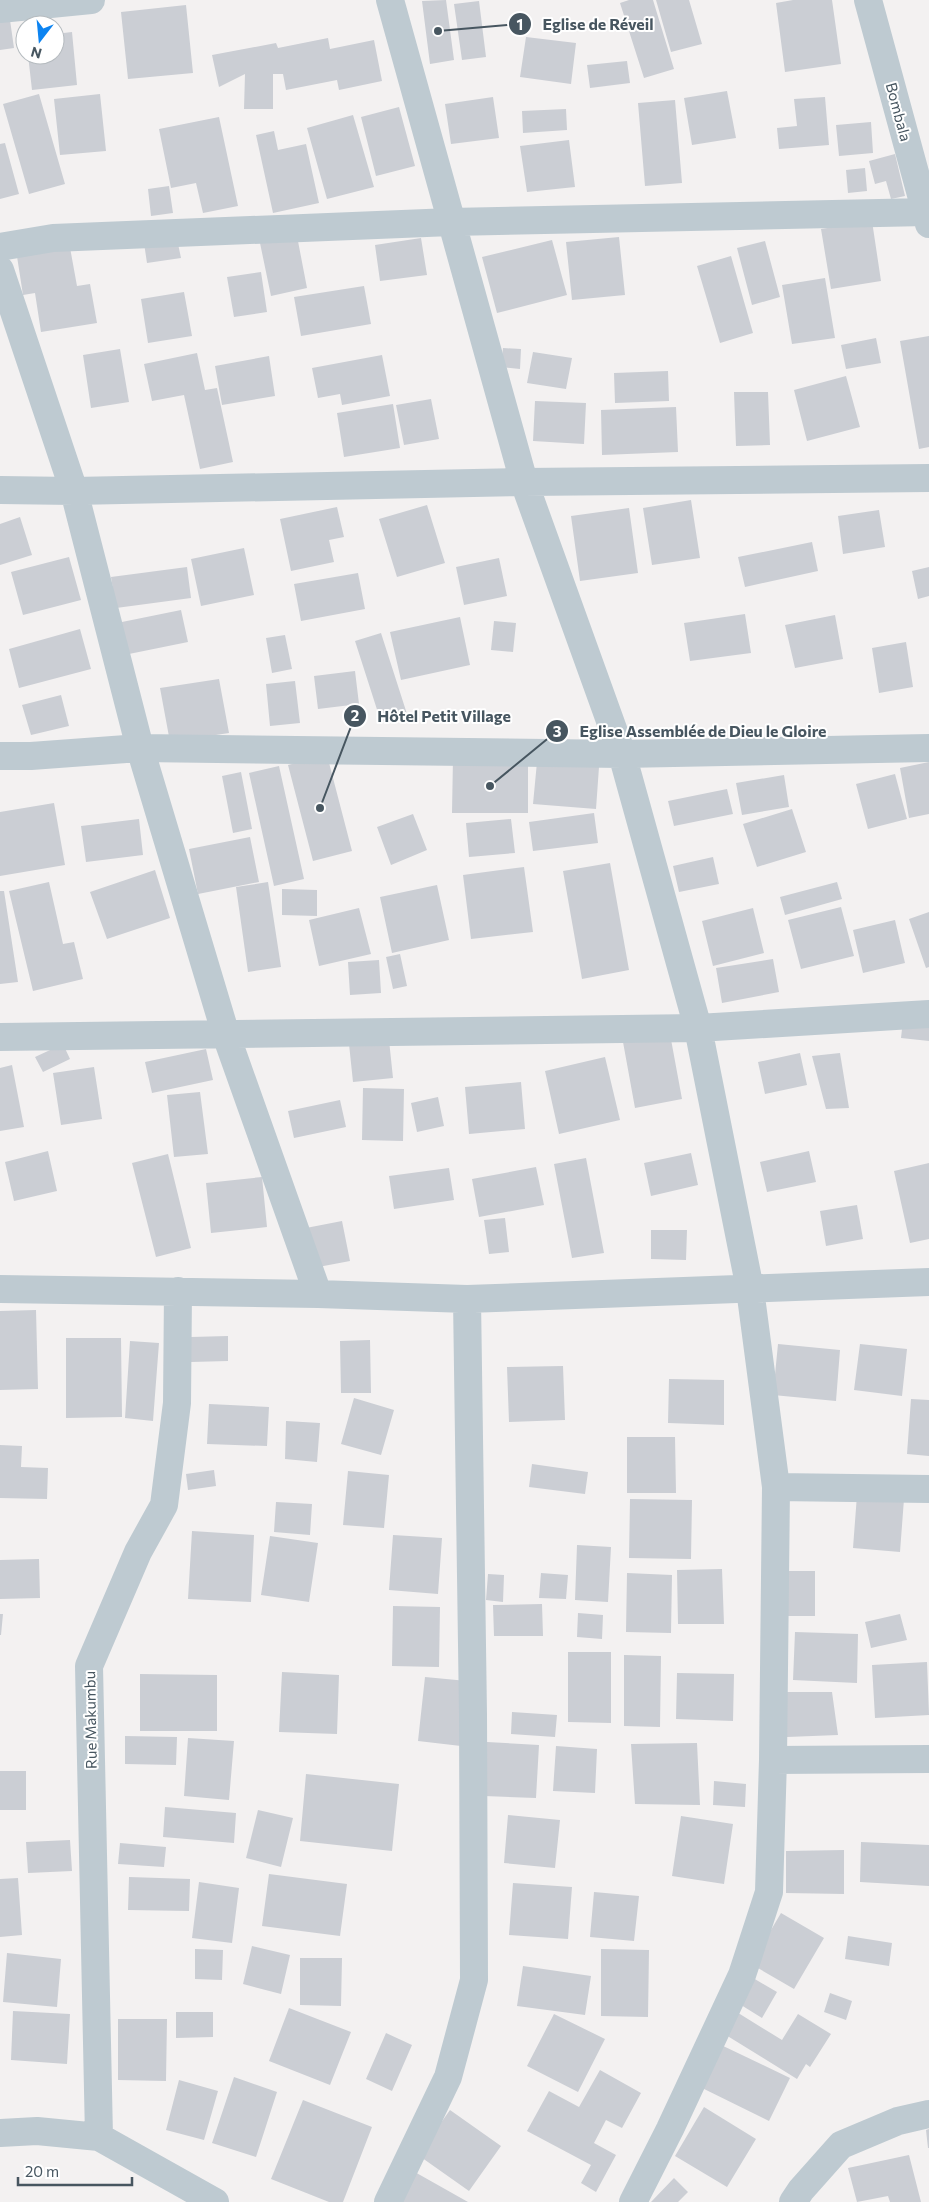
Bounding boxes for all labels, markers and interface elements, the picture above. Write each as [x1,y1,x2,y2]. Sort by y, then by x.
callout: Eglise de Réveil [507,9,663,40]
text: Eglise de Réveil [542,14,654,33]
north arrow [15,15,65,65]
text: 1 [517,15,523,33]
text: N [29,43,44,63]
street label: Bombala [882,80,915,143]
callout: Hôtel Petit Village [343,701,521,732]
text: 2 [351,706,359,724]
text: Hôtel Petit Village [377,706,511,725]
callout: Eglise Assemblée de Dieu le Gloire [544,716,836,747]
text: Eglise Assemblée de Dieu le Gloire [580,721,826,740]
text: 3 [553,722,562,740]
street label: Rue Makumbu [80,1671,100,1769]
scale bar [18,2154,131,2186]
text: 20 m [25,2162,59,2180]

